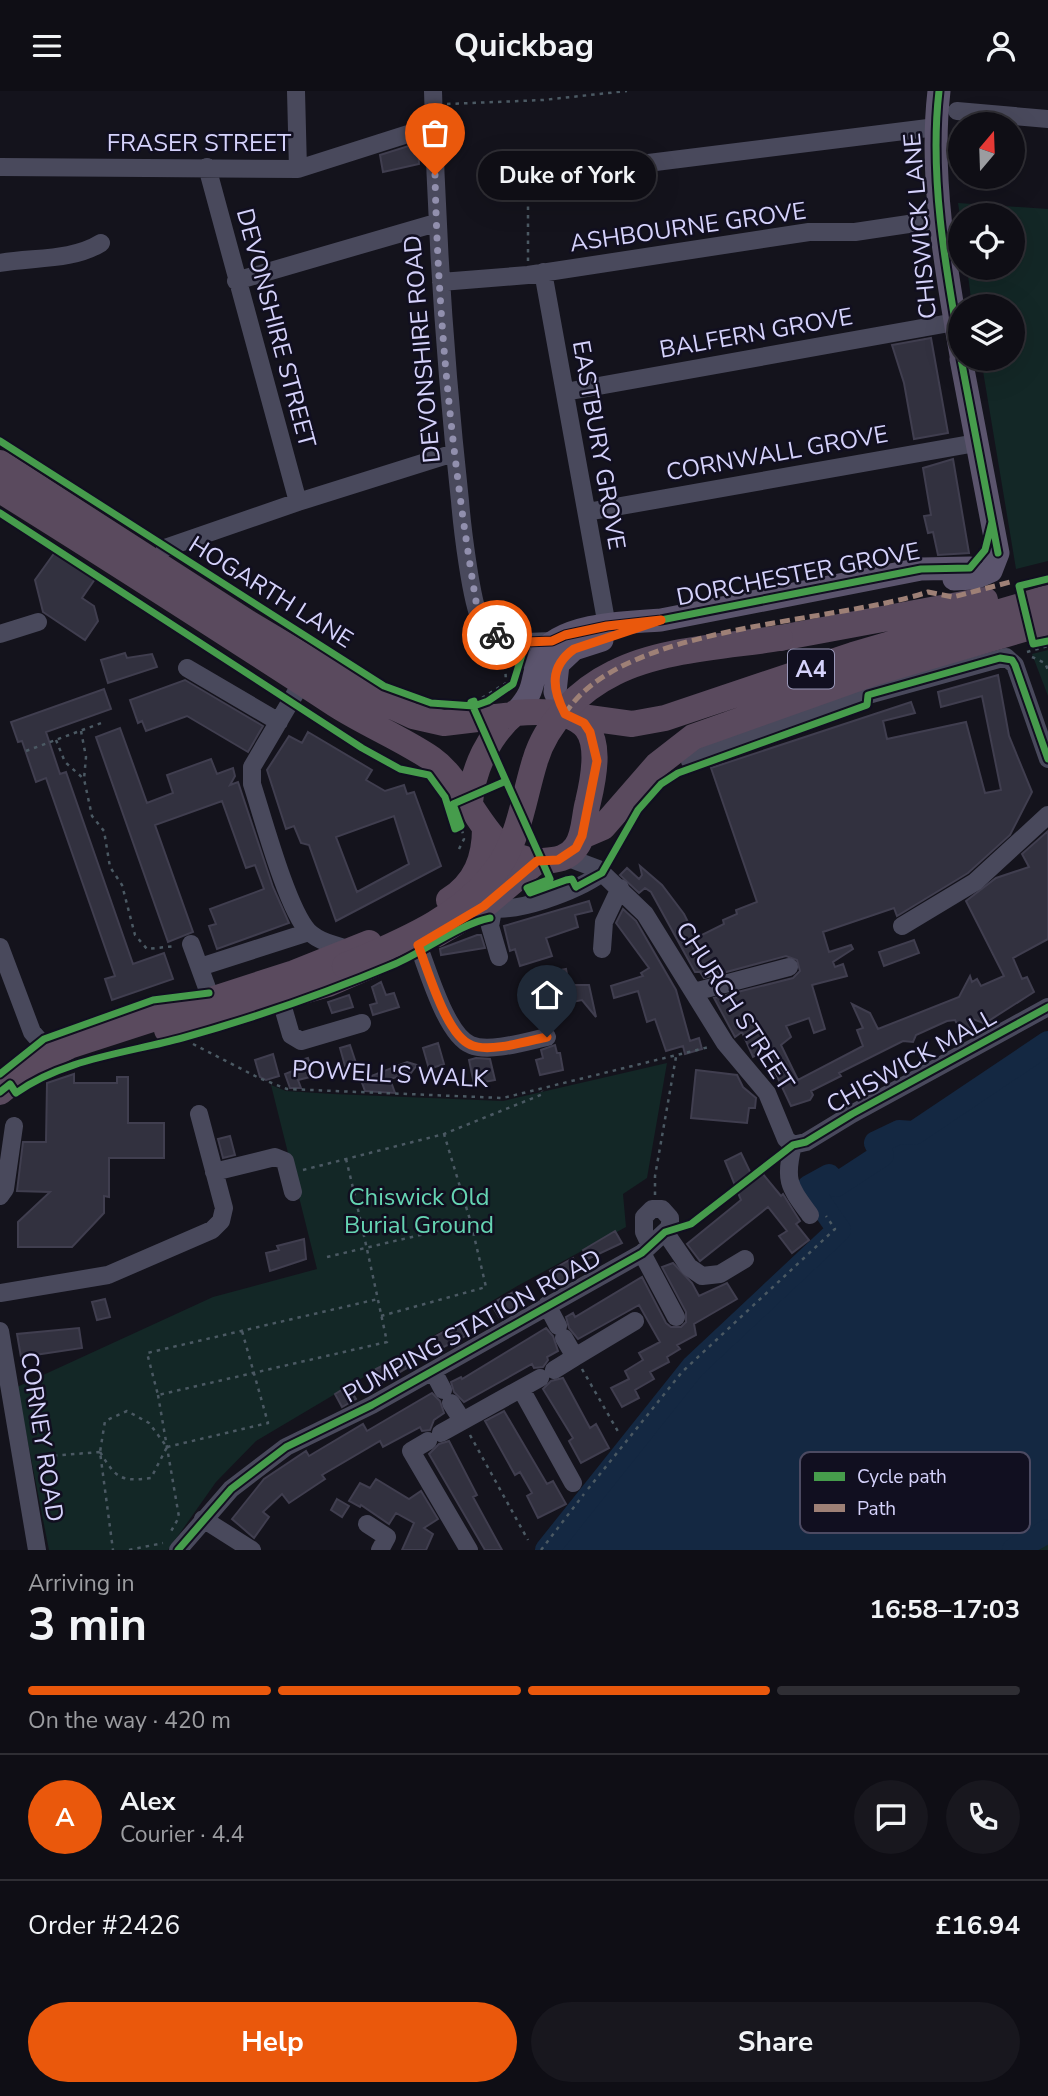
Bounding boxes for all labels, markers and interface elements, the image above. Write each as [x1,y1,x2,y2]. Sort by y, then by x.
text: Quickbag [454,24,594,67]
icon: menu [28,27,66,65]
icon: person [982,27,1020,65]
pin [405,103,465,175]
north arrow [948,112,1026,189]
map controls [948,112,1025,371]
icon: bag [416,114,454,152]
street label: FRASER STREET [107,127,292,159]
street label: CHISWICK LANE [896,132,944,320]
callout: Duke of York [477,151,656,199]
text: Duke of York [499,160,635,191]
street label: ASHBOURNE GROVE [568,195,808,259]
button: locate [948,203,1025,280]
street label: DEVONSHIRE STREET [229,205,323,452]
street label: DEVONSHIRE ROAD [396,234,448,464]
button: layers [948,294,1025,371]
street label: BALFERN GROVE [657,300,855,366]
street label: EASTBURY GROVE [565,338,633,552]
street label: CORNWALL GROVE [664,418,890,488]
street label: HOGARTH LANE [183,529,359,655]
street label: DORCHESTER GROVE [674,535,922,613]
courier [462,600,532,670]
icon: bike [478,616,516,654]
road number: A4 [788,649,834,689]
street label: CHURCH STREET [668,915,802,1097]
pin [517,965,577,1037]
icon: home [528,976,566,1014]
street label: CHISWICK MALL [821,1001,1001,1121]
street label: POWELL'S WALK [291,1053,490,1095]
park label: Chiswick Old Burial Ground [344,1181,494,1241]
street label: PUMPING STATION ROAD [337,1242,607,1410]
street label: CORNEY ROAD [13,1350,71,1524]
legend [800,1452,1030,1533]
text: Cycle path [857,1464,947,1490]
text: Path [857,1496,896,1522]
text: Arriving in [28,1568,135,1599]
text: 16:58–17:03 [869,1592,1020,1627]
text: 3 min [28,1593,147,1656]
text: On the way · 420 m [28,1705,231,1736]
button: chat [854,1780,928,1854]
button: phone [946,1780,1020,1854]
text: Alex [120,1784,176,1819]
text: A [55,1800,75,1835]
text: Courier · 4.4 [120,1819,244,1850]
text: Order #2426 [28,1908,180,1943]
text: £16.94 [936,1908,1020,1943]
button: Help [28,2002,517,2082]
button: Share [531,2002,1020,2082]

